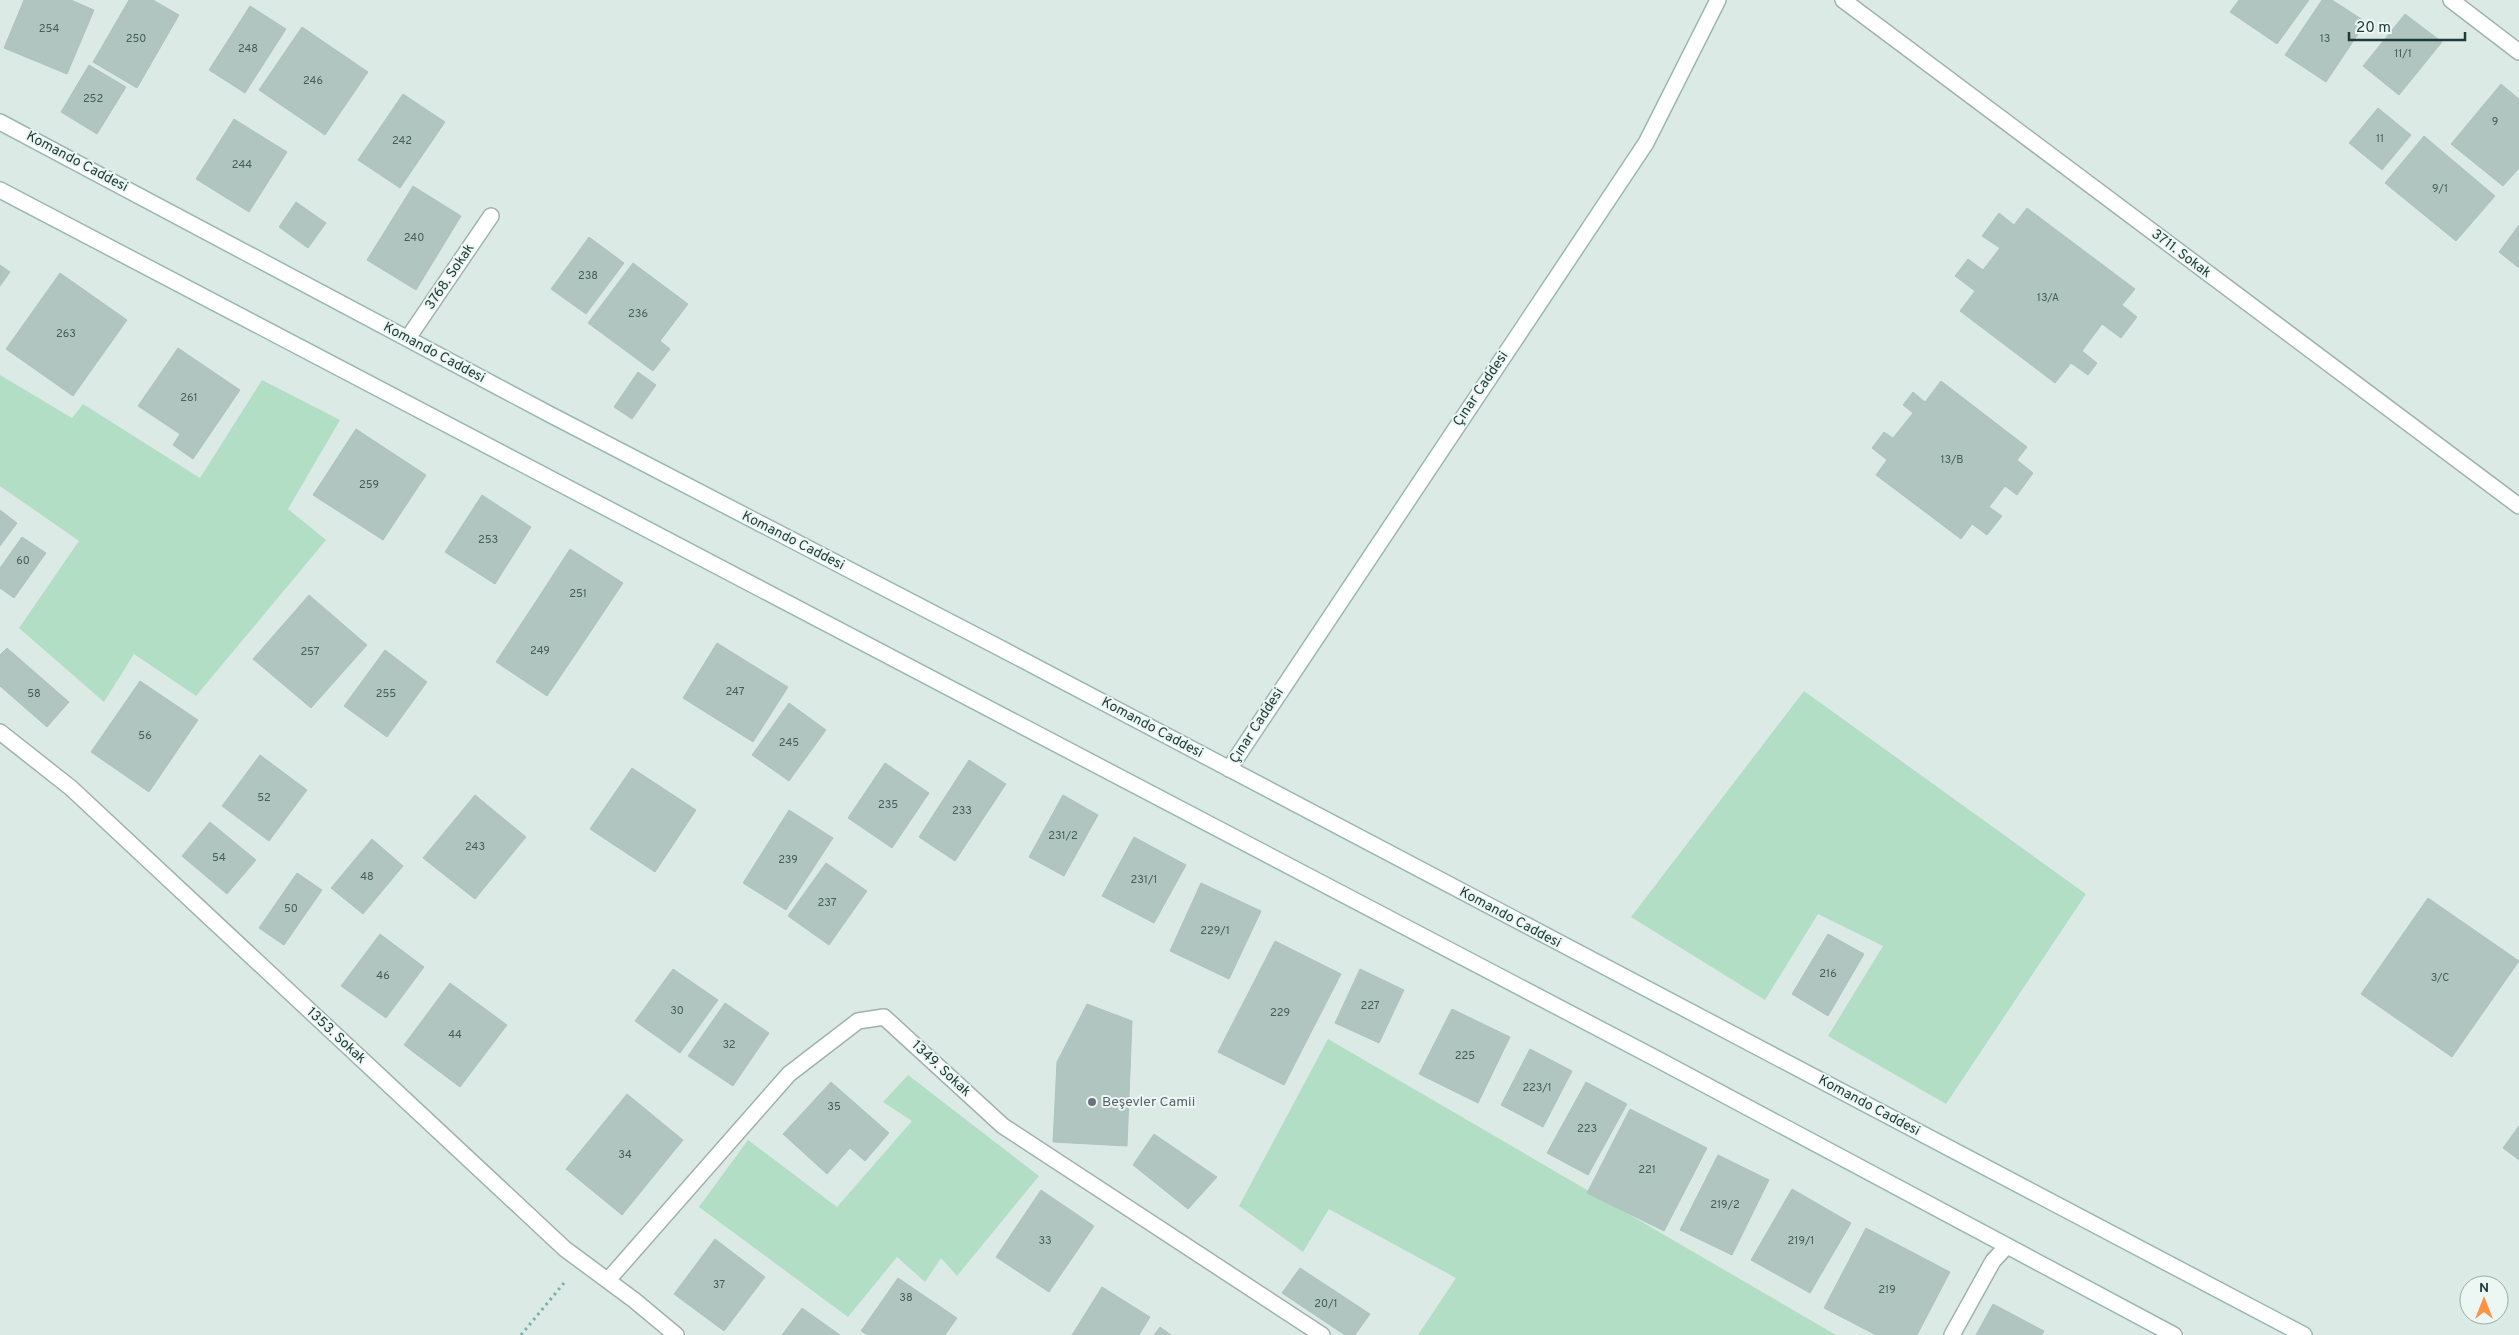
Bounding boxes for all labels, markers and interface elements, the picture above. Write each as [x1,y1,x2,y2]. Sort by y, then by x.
scale bar [2349,10,2465,42]
text: 20 m [2356,19,2391,38]
house number: 254 [39,22,59,36]
house number: 250 [126,32,146,46]
house number: 13 [2320,32,2330,46]
house number: 248 [238,42,258,56]
house number: 11/1 [2394,47,2412,61]
house number: 246 [303,74,323,88]
house number: 252 [83,92,103,106]
house number: 9 [2492,115,2498,129]
street label: Komando Caddesi [23,128,131,196]
house number: 11 [2376,132,2384,146]
house number: 242 [392,134,412,148]
house number: 244 [232,158,252,172]
house number: 9/1 [2432,182,2448,196]
street label: 3711. Sokak [2148,226,2214,282]
house number: 240 [404,231,424,245]
street label: 3768. Sokak [422,241,478,313]
house number: 238 [578,269,598,283]
house number: 13/A [2037,291,2059,305]
house number: 236 [628,307,648,321]
street label: Komando Caddesi [380,319,488,387]
house number: 263 [56,327,76,341]
street label: Çınar Caddesi [1450,348,1512,430]
house number: 261 [180,391,198,405]
house number: 13/B [1941,453,1963,467]
house number: 259 [359,478,379,492]
street label: Komando Caddesi [739,508,847,574]
house number: 253 [478,533,498,547]
house number: 60 [16,554,30,568]
house number: 251 [569,587,587,601]
house number: 249 [530,644,550,658]
house number: 257 [300,645,320,659]
house number: 247 [725,685,745,699]
street label: Çınar Caddesi [1226,685,1288,767]
house number: 58 [27,687,41,701]
house number: 255 [376,687,396,701]
street label: Komando Caddesi [1098,694,1206,762]
house number: 56 [138,729,152,743]
house number: 245 [779,736,799,750]
house number: 52 [257,791,271,805]
house number: 235 [878,798,898,812]
house number: 233 [952,804,972,818]
house number: 231/2 [1048,829,1078,843]
house number: 243 [465,840,485,854]
house number: 54 [212,851,226,865]
house number: 239 [778,853,798,867]
house number: 48 [360,870,374,884]
house number: 231/1 [1131,873,1157,887]
street label: Komando Caddesi [1456,884,1564,952]
house number: 237 [818,896,837,910]
house number: 50 [284,902,298,916]
house number: 229/1 [1200,924,1230,938]
house number: 216 [1819,967,1837,981]
house number: 46 [376,969,390,983]
house number: 3/C [2431,971,2449,985]
house number: 227 [1360,999,1380,1013]
street label: 1353. Sokak [303,1004,369,1068]
house number: 30 [670,1004,684,1018]
house number: 229 [1270,1006,1290,1020]
house number: 44 [448,1028,462,1042]
street label: 1349. Sokak [908,1037,974,1101]
house number: 32 [722,1038,736,1052]
house number: 225 [1455,1049,1475,1063]
street label: Komando Caddesi [1815,1072,1923,1140]
house number: 223/1 [1522,1081,1552,1095]
place label: Beşevler Camii [1102,1094,1195,1111]
marker: Beşevler Camii [1086,1096,1098,1108]
house number: 35 [827,1100,841,1114]
house number: 223 [1577,1122,1597,1136]
house number: 34 [618,1148,632,1162]
house number: 221 [1638,1163,1656,1177]
house number: 219/2 [1710,1198,1740,1212]
house number: 33 [1038,1234,1052,1248]
house number: 219/1 [1788,1234,1814,1248]
north arrow [2459,1275,2509,1325]
house number: 37 [713,1278,725,1292]
text: N [2479,1280,2489,1297]
house number: 219 [1878,1283,1896,1297]
house number: 38 [899,1291,913,1305]
house number: 20/1 [1314,1297,1338,1311]

